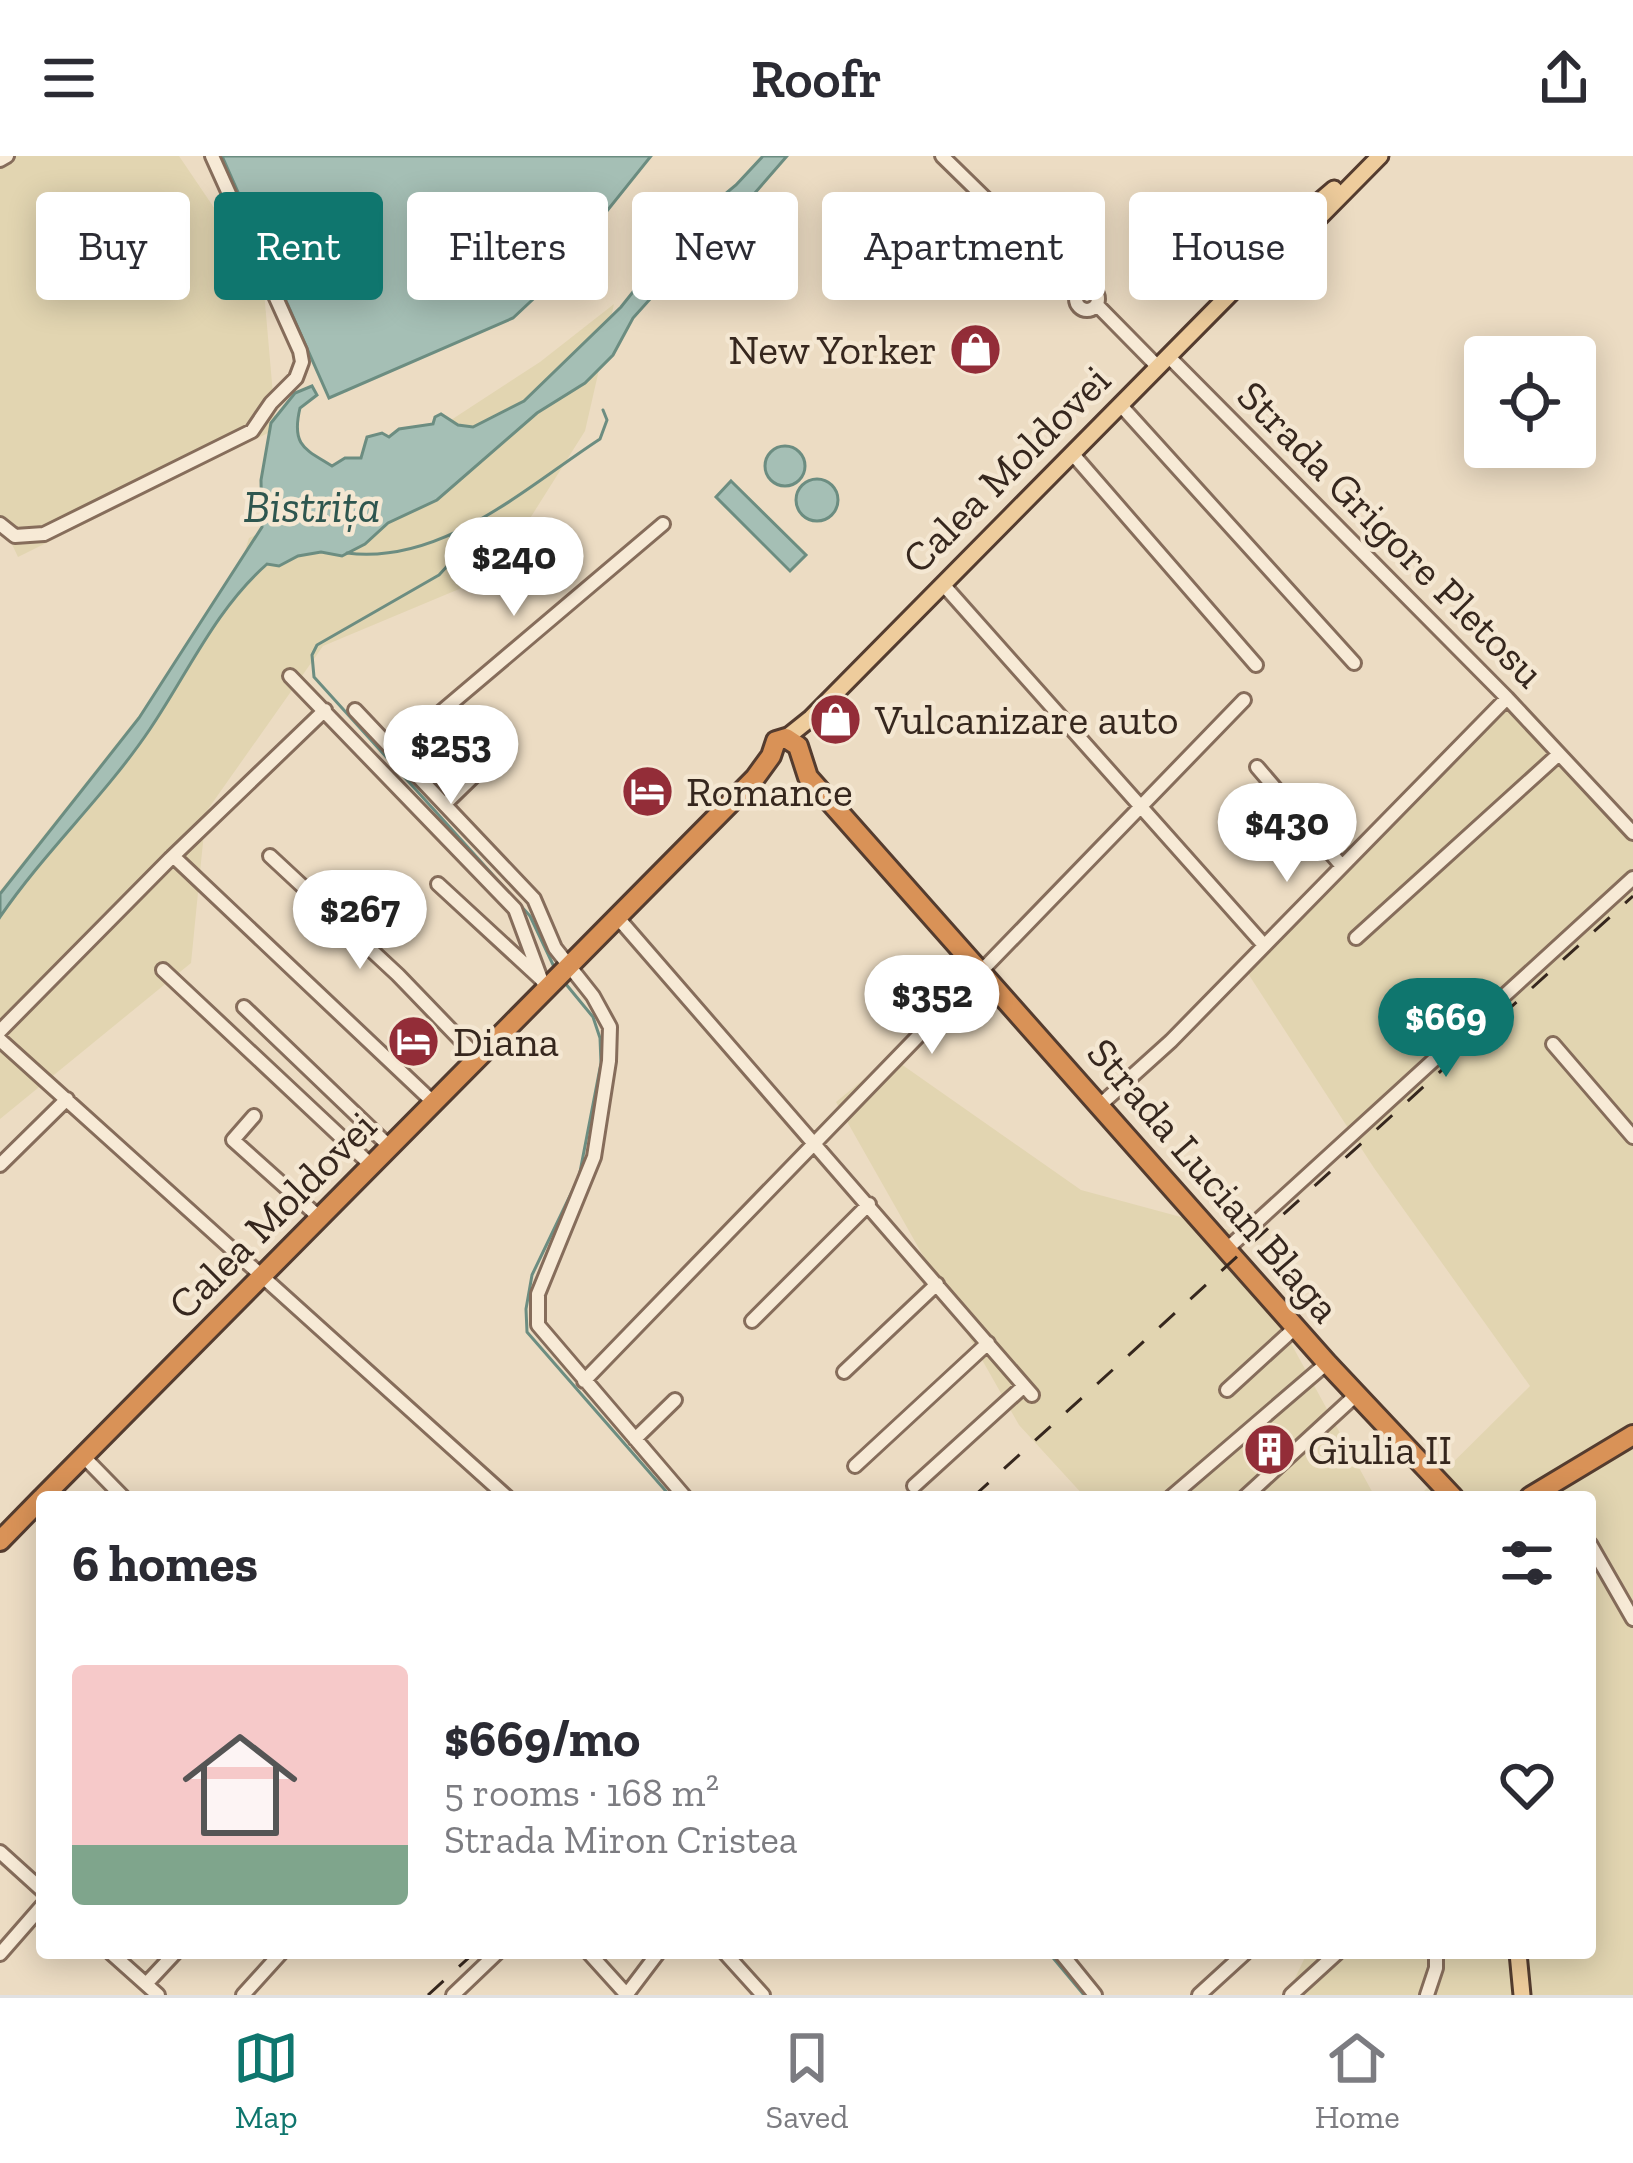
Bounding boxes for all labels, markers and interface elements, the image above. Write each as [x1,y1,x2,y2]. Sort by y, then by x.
icon: menu [36,45,102,111]
icon: share [1531,45,1597,111]
text: Roofr [751,46,882,111]
chip: Buy [36,192,190,300]
chip: Rent [214,192,383,300]
chip: Filters [407,192,608,300]
chip: New [632,192,798,300]
chip: Apartment [822,192,1105,300]
chip: House [1129,192,1327,300]
shop icon: New Yorker [948,321,1004,377]
place label: New Yorker [728,324,937,375]
map controls [1464,336,1596,468]
button: locate [1464,336,1596,468]
street label: Calea Moldovei [891,354,1121,584]
street label: Strada Grigore Pletosu [1227,370,1555,698]
water label: Bistrița [244,480,380,534]
pin: $240 [443,517,585,619]
text: $240 [472,532,556,579]
shop icon: Vulcanizare auto [808,691,864,747]
place label: Vulcanizare auto [874,694,1179,745]
pin: $253 [380,705,522,807]
text: $253 [410,720,492,767]
hotel icon: Romance [619,763,675,819]
place label: Romance [686,766,853,817]
pin: $430 [1216,783,1358,885]
text: $430 [1245,798,1329,845]
pin: $267 [289,870,431,972]
text: $267 [320,885,400,932]
pin: $352 [861,955,1003,1057]
text: $352 [891,970,973,1017]
pin: $669 [1375,978,1517,1080]
text: $669 [1405,993,1487,1040]
hotel icon: Diana [386,1013,442,1069]
place label: Diana [453,1016,559,1067]
street label: Strada Lucian Blaga [1077,1027,1351,1333]
street label: Calea Moldovei [157,1100,387,1330]
building icon: Giulia II [1241,1421,1297,1477]
place label: Giulia II [1308,1424,1452,1475]
icon: filters [1494,1530,1560,1596]
text: 6 homes [72,1533,258,1594]
text: $669/mo [444,1708,640,1769]
icon: home [168,1713,312,1857]
icon: heart [1494,1752,1560,1818]
text: 5 rooms · 168 m² [444,1769,719,1816]
text: Strada Miron Cristea [444,1816,798,1863]
tab: Map [233,2025,299,2136]
tab: Saved [766,2025,848,2136]
tab: Home [1315,2025,1400,2136]

